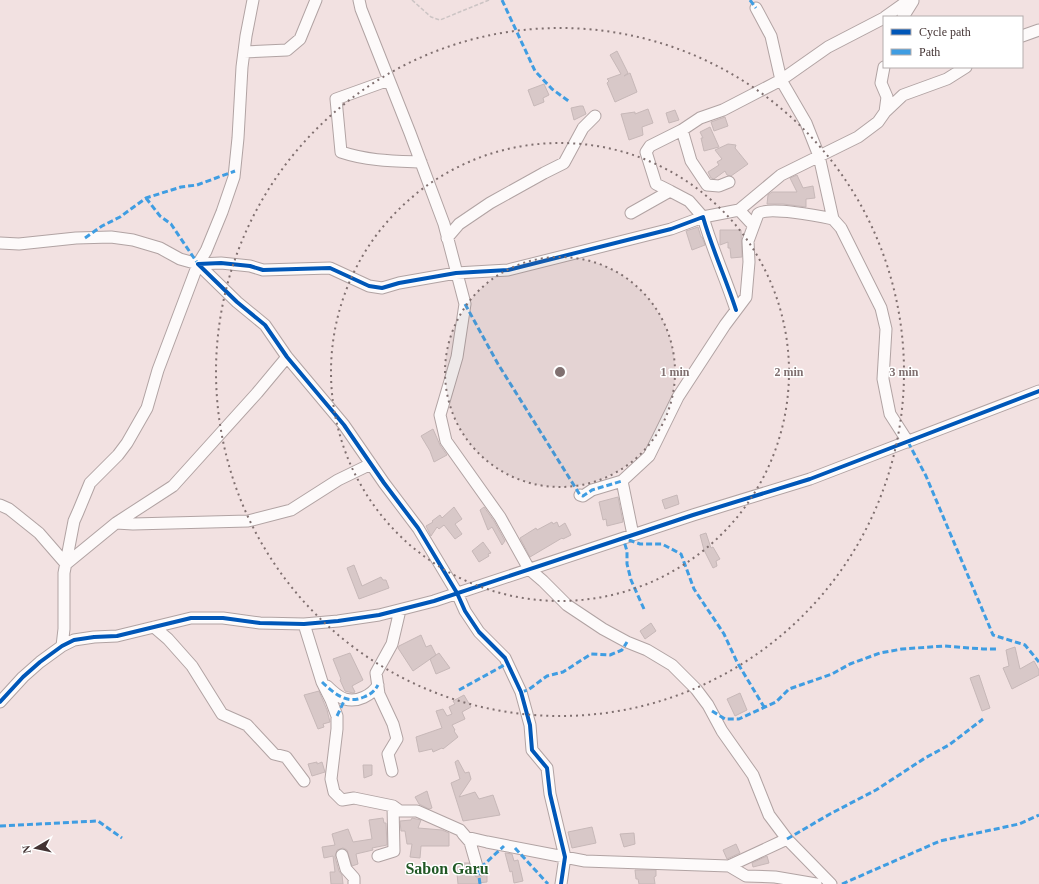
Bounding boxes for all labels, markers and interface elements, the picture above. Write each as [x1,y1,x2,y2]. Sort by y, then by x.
legend [883,16,1023,68]
text: Cycle path [919,25,971,39]
text: Path [919,45,940,59]
centre of rings [553,365,567,379]
text: 1 min [660,365,690,379]
text: 2 min [774,365,804,379]
text: 3 min [889,365,919,379]
north arrow [16,828,56,868]
text: N [20,845,33,854]
district label: Sabon Garu [405,860,489,877]

